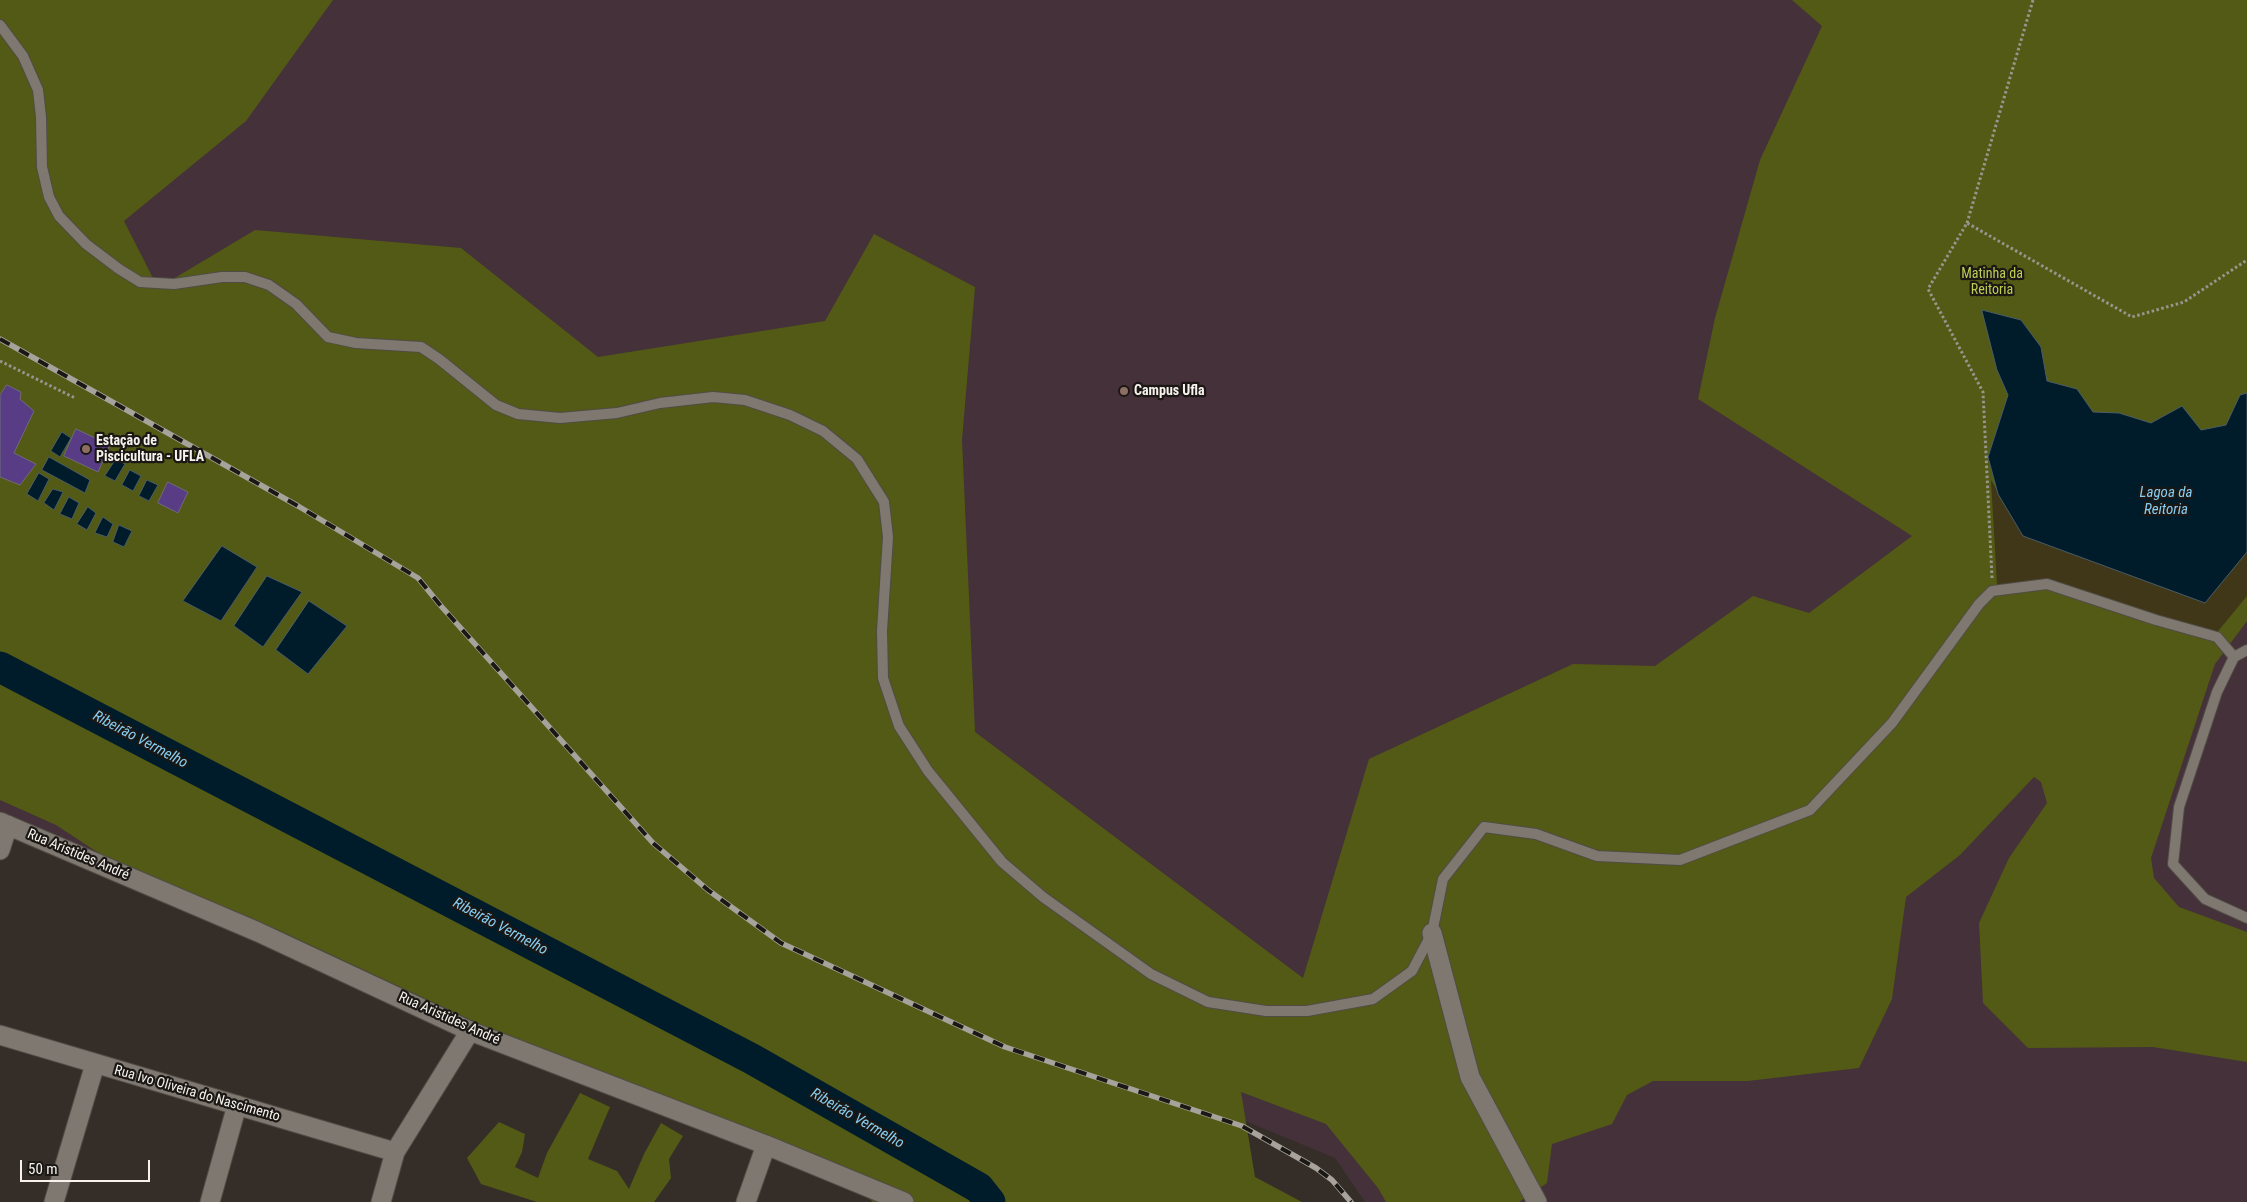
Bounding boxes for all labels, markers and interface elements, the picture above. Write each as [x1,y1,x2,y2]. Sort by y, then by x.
park label: Matinha da Reitoria [1961,266,2023,298]
place label: Campus Ufla [1134,383,1205,399]
marker: Campus Ufla [1118,385,1130,397]
place label: Estação de Piscicultura - UFLA [96,433,204,466]
marker: Estação de Piscicultura - UFLA [80,443,92,455]
water label: Lagoa da Reitoria [2140,484,2192,519]
water label: Ribeirão Vermelho [90,707,190,773]
street label: Rua Aristides André [25,826,131,884]
water label: Ribeirão Vermelho [450,894,550,960]
street label: Rua Aristides André [396,989,502,1049]
street label: Rua Ivo Oliveira do Nascimento [112,1062,282,1126]
water label: Ribeirão Vermelho [807,1085,907,1153]
scale bar [22,1150,152,1182]
text: 50 m [28,1160,58,1178]

